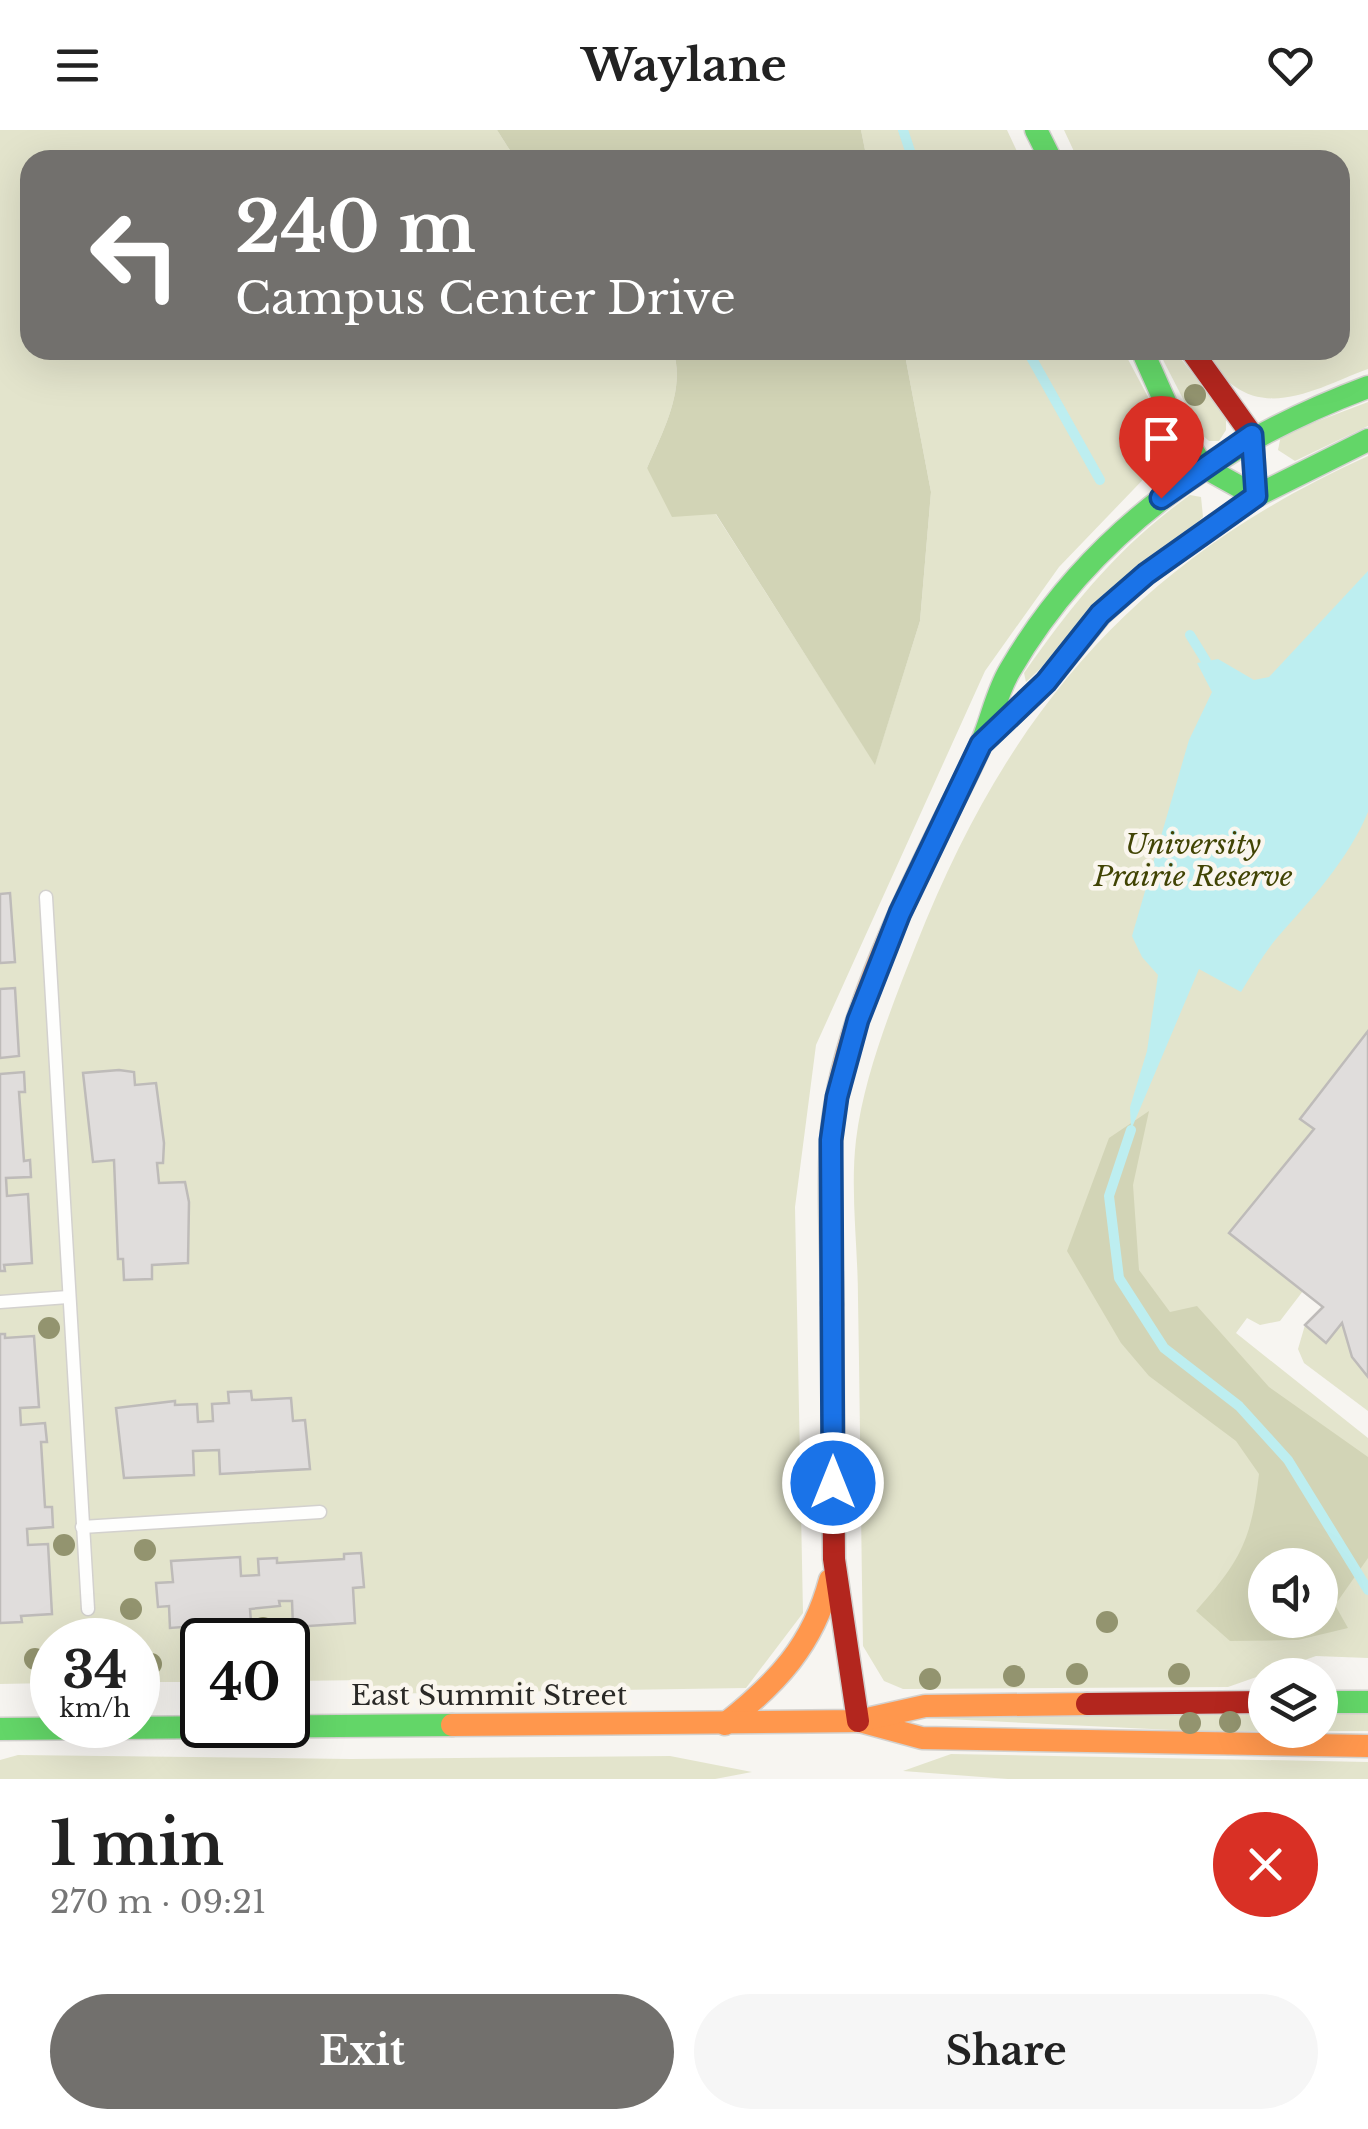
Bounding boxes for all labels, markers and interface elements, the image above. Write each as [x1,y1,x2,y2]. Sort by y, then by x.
text: Waylane [581,37,787,93]
icon: menu [50,38,105,93]
icon: heart [1263,38,1318,93]
text: 240 m [235,184,476,271]
icon: left [70,190,200,320]
text: Campus Center Drive [235,270,736,326]
pin [1119,396,1204,499]
icon: arrive [1134,411,1189,466]
park label: University Prairie Reserve [1092,827,1293,894]
position arrow [781,1431,885,1535]
map controls [1248,1548,1338,1748]
button: sound [1248,1548,1338,1638]
speed limit sign: 40 [180,1618,310,1748]
text: 34 [62,1639,128,1702]
button: layers [1248,1658,1338,1748]
street label: East Summit Street [351,1678,628,1713]
text: km/h [60,1693,130,1724]
text: 1 min [50,1807,224,1881]
button: close [1213,1812,1318,1917]
text: 270 m · 09:21 [50,1882,266,1922]
button: Exit [50,1994,674,2109]
button: Share [694,1994,1318,2109]

